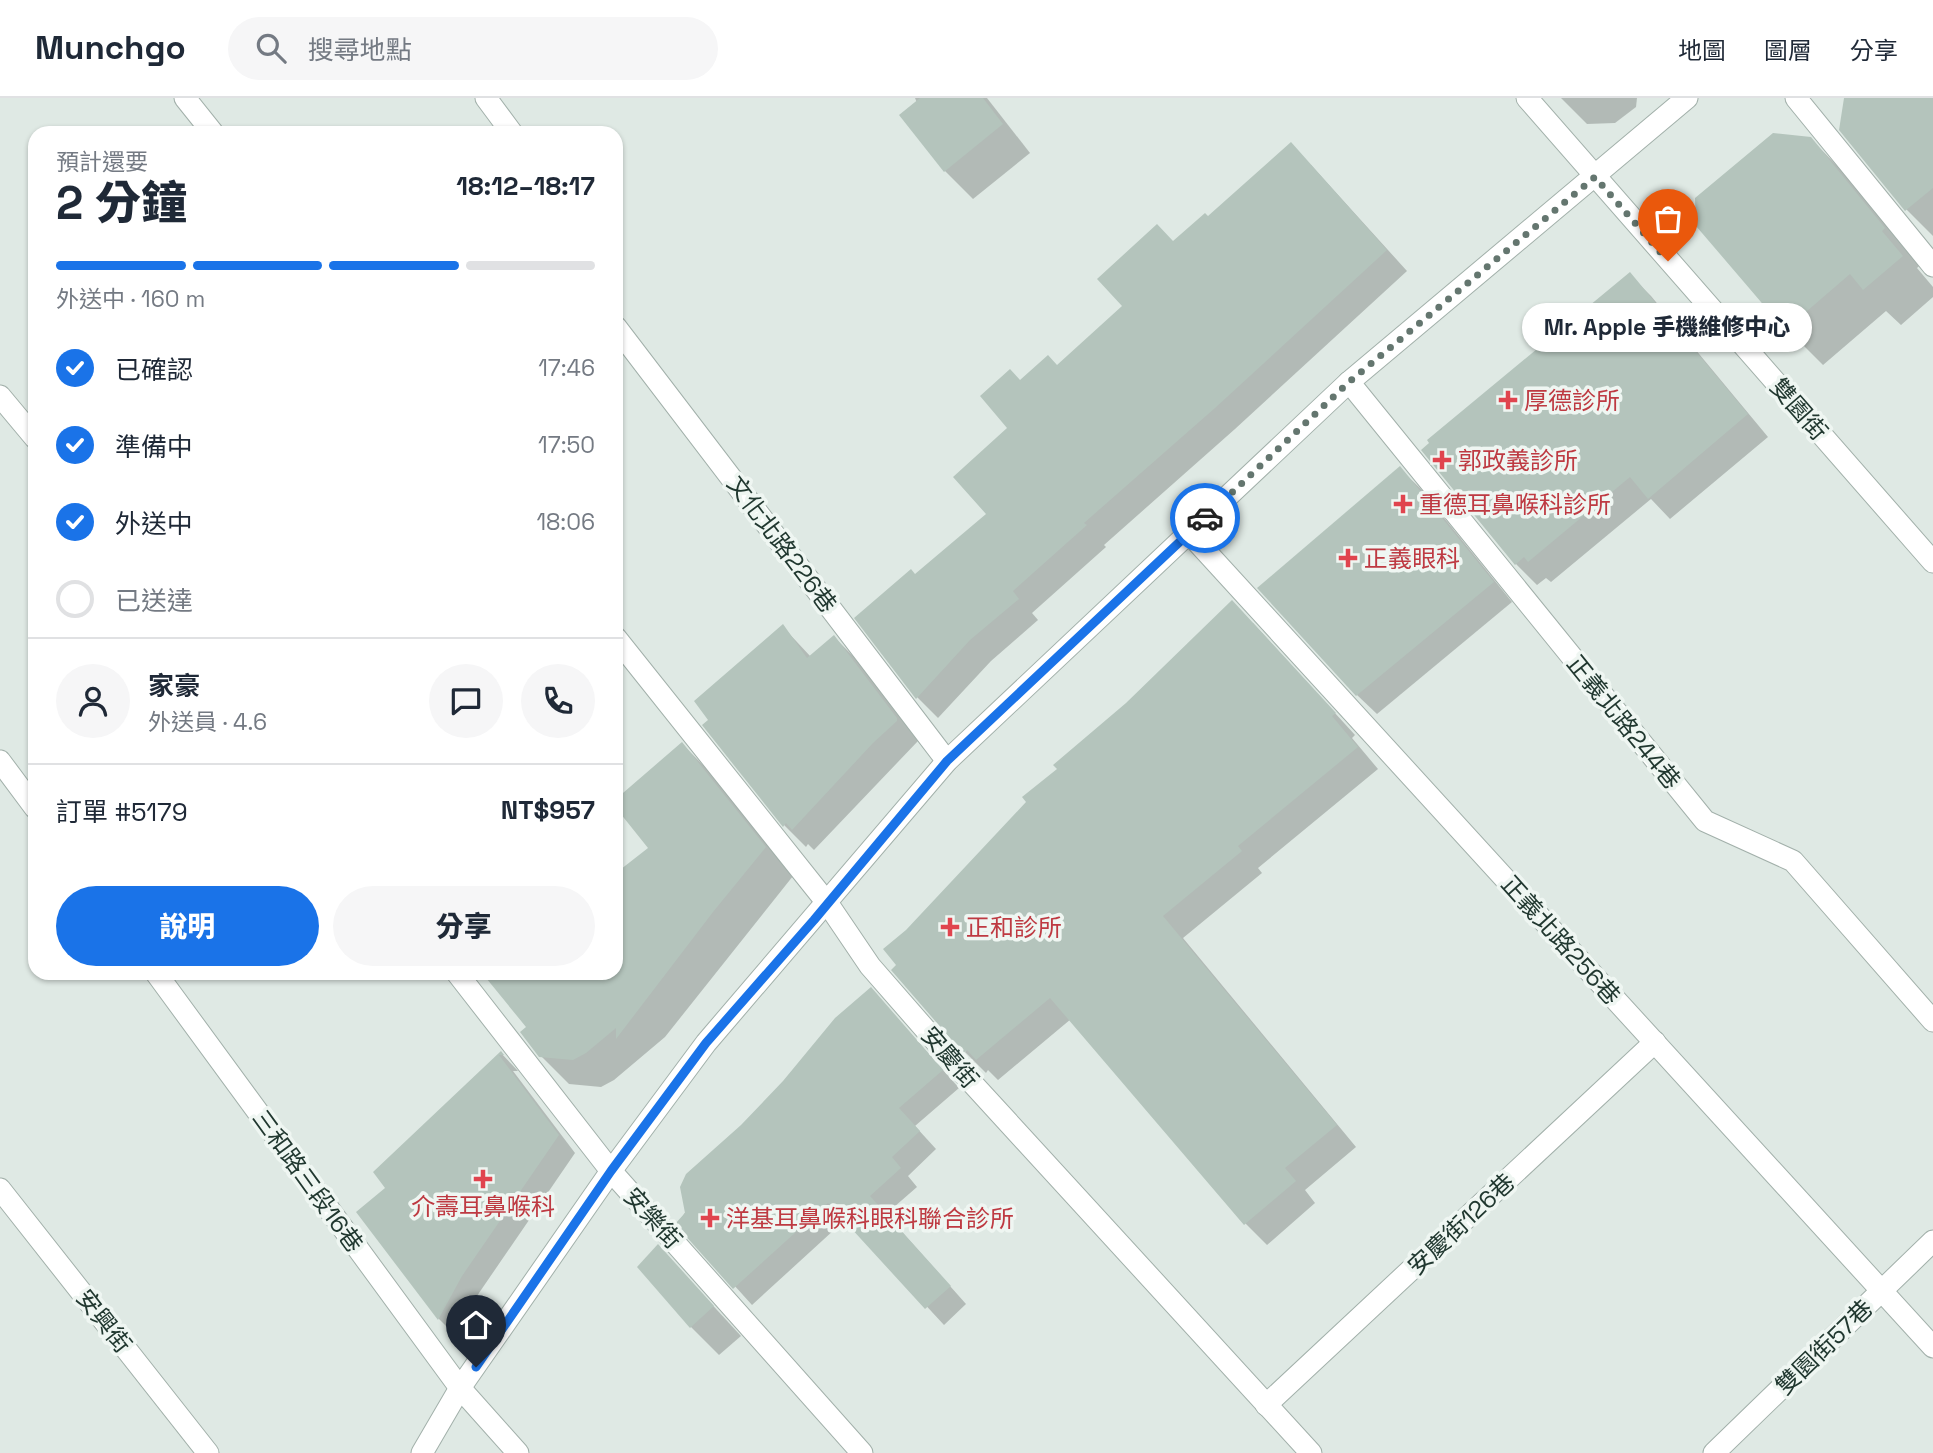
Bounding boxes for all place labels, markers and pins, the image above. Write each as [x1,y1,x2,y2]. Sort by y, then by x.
pin [1638,189,1698,261]
callout: Mr. Apple 手機維修中心 [1523,303,1813,352]
place label: 厚德診所 [1524,385,1620,416]
marker: 厚德診所 [1498,390,1518,410]
place label: 郭政義診所 [1458,445,1578,476]
marker: 郭政義診所 [1432,450,1452,470]
place label: 重德耳鼻喉科診所 [1419,489,1611,520]
marker: 重德耳鼻喉科診所 [1393,494,1413,514]
place label: 正義眼科 [1364,543,1460,574]
marker: 正義眼科 [1338,548,1358,568]
place label: 正和診所 [966,912,1062,943]
marker: 正和診所 [940,917,960,937]
marker: 介壽耳鼻喉科 [473,1169,493,1189]
place label: 介壽耳鼻喉科 [411,1191,555,1222]
place label: 洋基耳鼻喉科眼科聯合診所 [726,1203,1014,1234]
marker: 洋基耳鼻喉科眼科聯合診所 [700,1208,720,1228]
pin [446,1295,506,1367]

